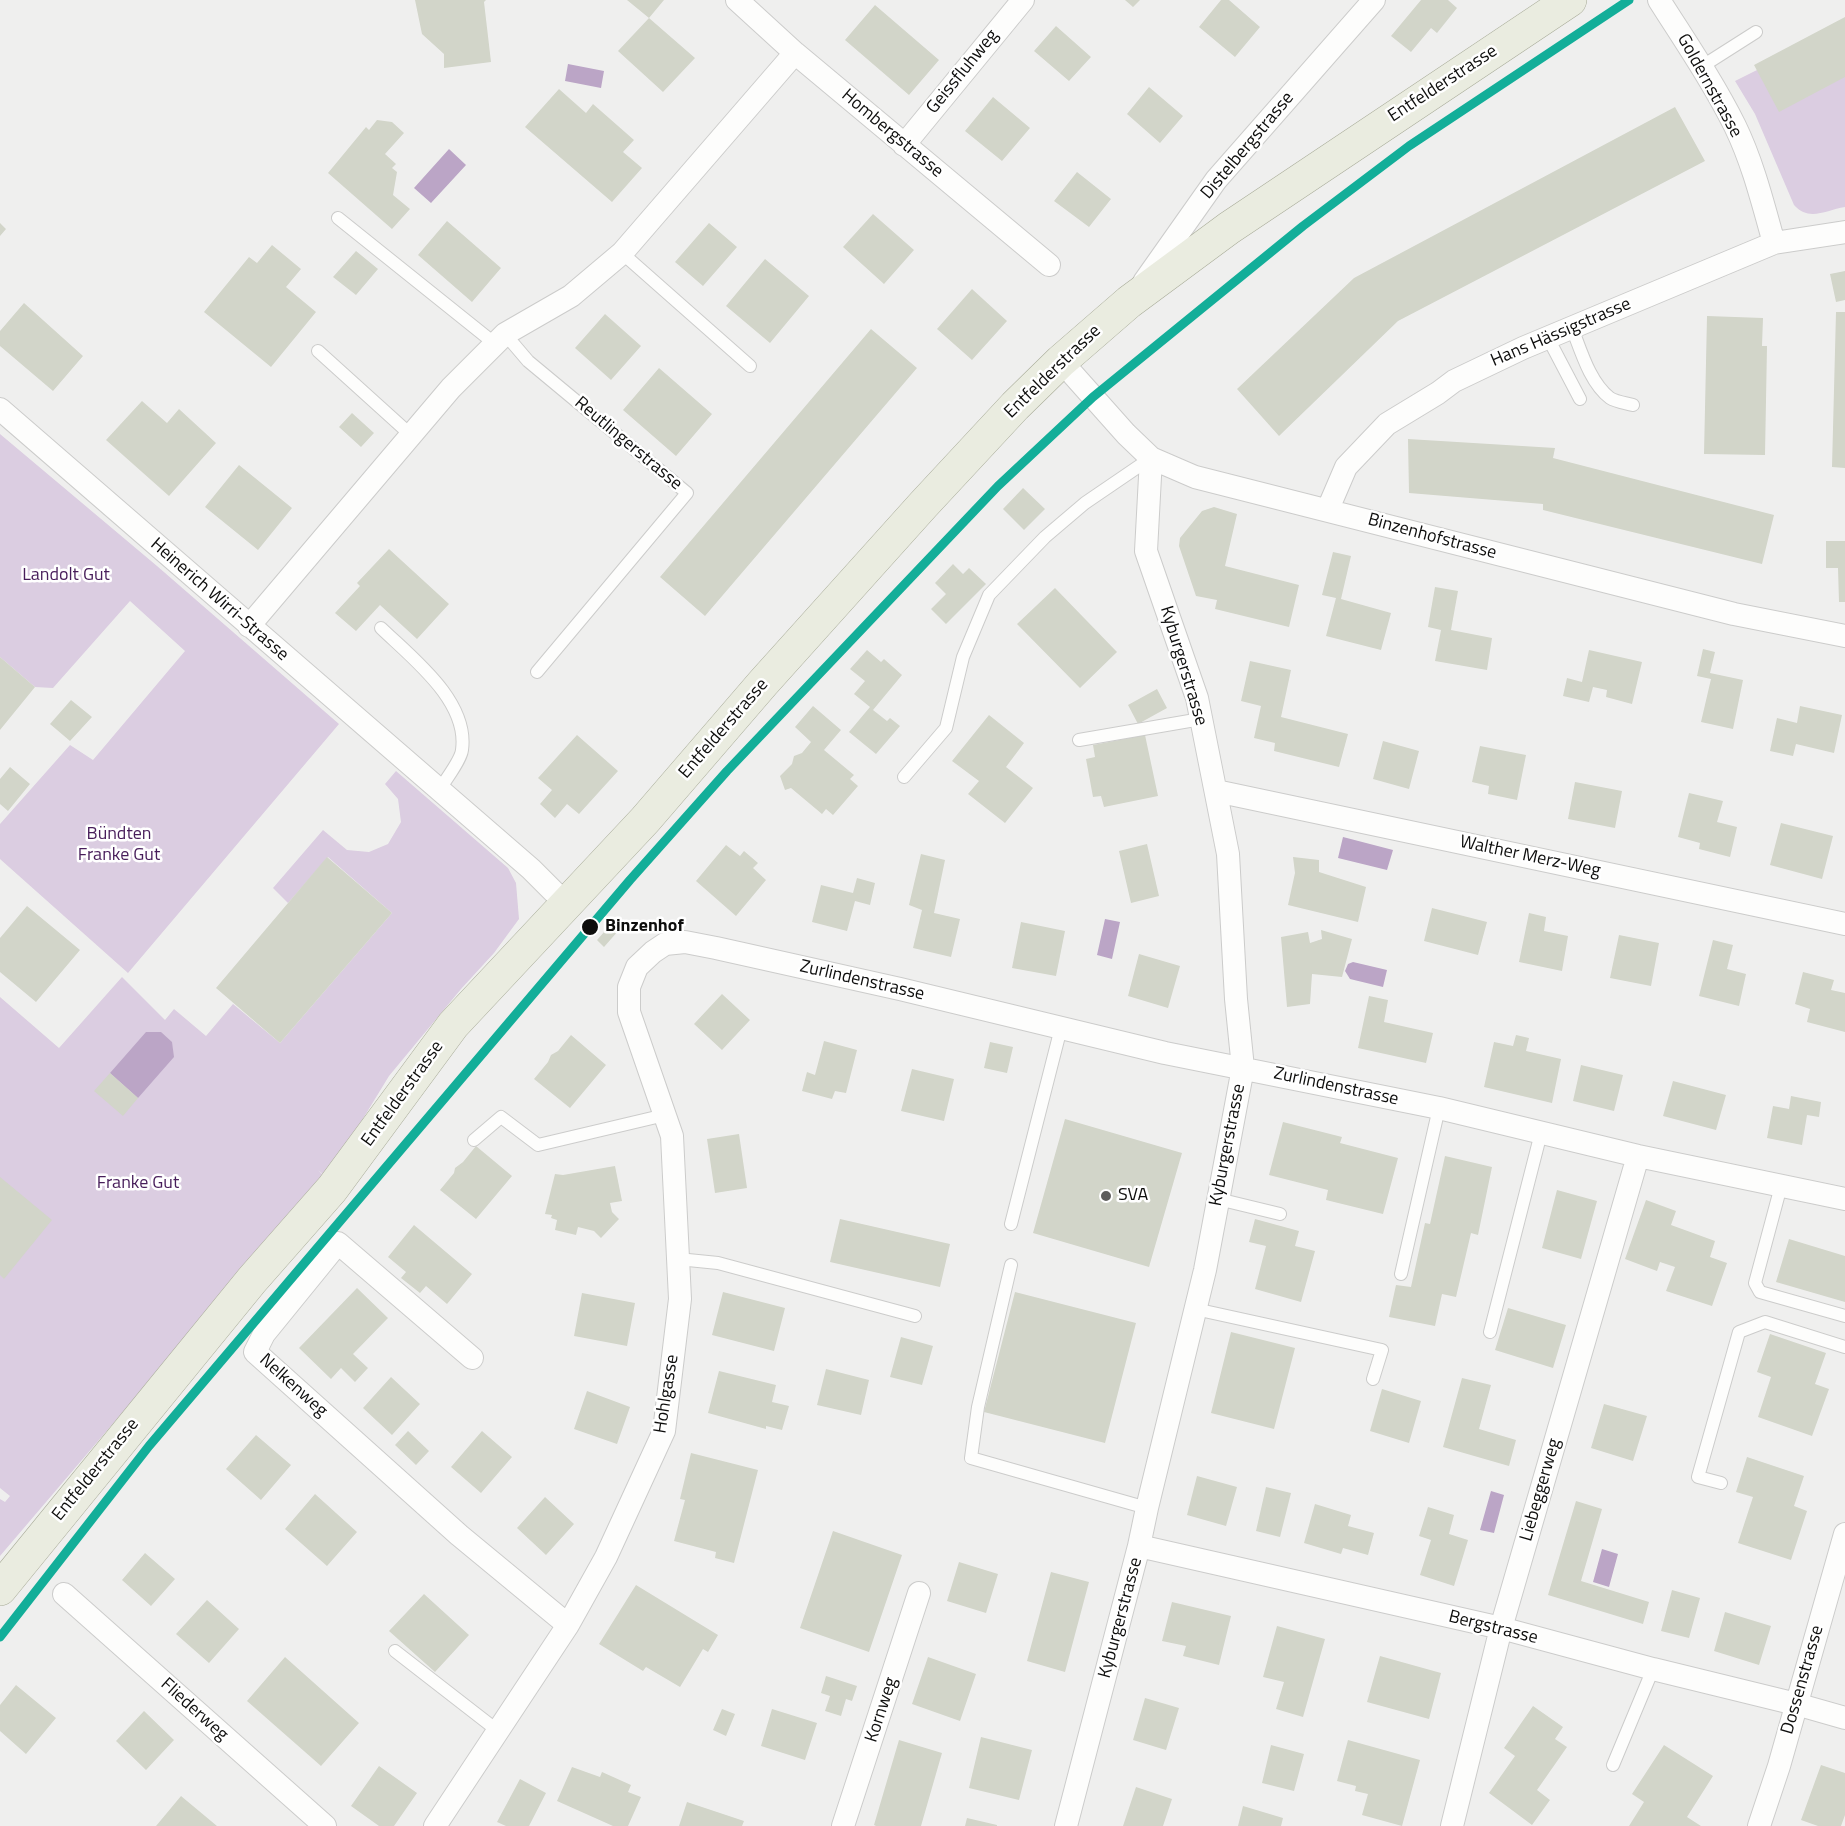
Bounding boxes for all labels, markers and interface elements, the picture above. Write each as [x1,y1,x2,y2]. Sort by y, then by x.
street label: Geissfluhweg [922,26,1004,118]
street label: Goldernstrasse [1672,30,1746,142]
street label: Entfelderstrasse [1384,41,1502,127]
street label: Hombergstrasse [837,85,947,183]
street label: Distelbergstrasse [1197,88,1299,204]
street label: Hans Hässigstrasse [1488,294,1634,372]
street label: Entfelderstrasse [1000,321,1106,423]
street label: Reutlingerstrasse [570,393,686,495]
street label: Binzenhofstrasse [1365,509,1499,565]
street label: Heinerich Wirri-Strasse [145,534,293,666]
park label: Landolt Gut [22,565,110,587]
street label: Kyburgerstrasse [1155,604,1211,728]
street label: Entfelderstrasse [675,675,773,783]
park label: Bündten Franke Gut [78,824,160,866]
street label: Walther Merz-Weg [1458,832,1602,882]
place label: Binzenhof [605,916,684,938]
marker: Binzenhof [580,917,600,937]
street label: Zurlindenstrasse [798,956,926,1006]
street label: Entfelderstrasse [357,1037,449,1151]
street label: Zurlindenstrasse [1272,1063,1400,1111]
street label: Kyburgerstrasse [1206,1082,1250,1208]
park label: Franke Gut [97,1173,179,1195]
place label: SVA [1118,1185,1148,1207]
marker: SVA [1099,1189,1113,1203]
street label: Nelkenweg [254,1350,332,1422]
street label: Hohlgasse [650,1353,684,1435]
street label: Entfelderstrasse [48,1414,144,1526]
street label: Liebeggerweg [1516,1436,1566,1544]
street label: Kyburgerstrasse [1095,1555,1147,1681]
street label: Bergstrasse [1446,1606,1540,1650]
street label: Dossenstrasse [1777,1623,1829,1737]
street label: Fliederweg [156,1674,232,1746]
street label: Kornweg [861,1675,903,1745]

